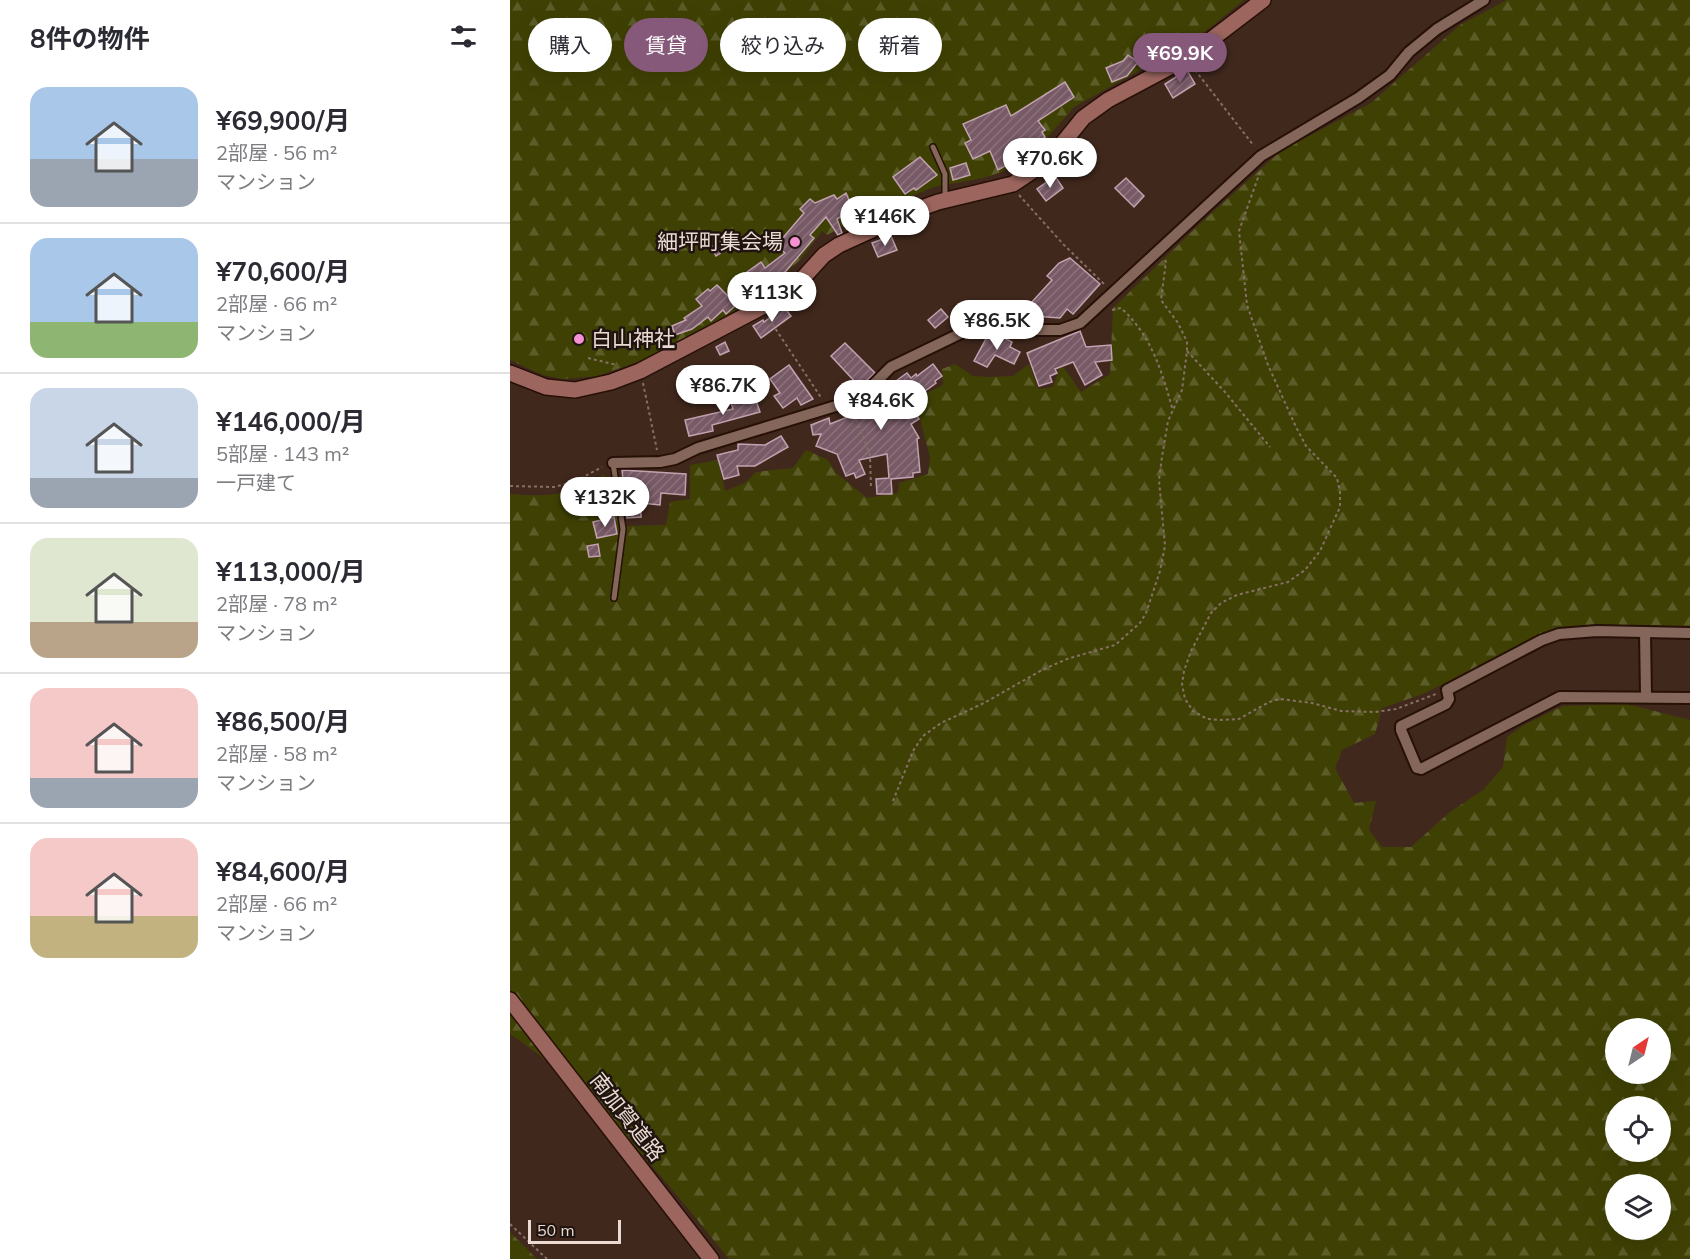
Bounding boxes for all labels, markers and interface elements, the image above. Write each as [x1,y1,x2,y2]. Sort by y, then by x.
chip: 購入 [528,18,612,72]
chip: 賃貸 [624,18,708,72]
chip: 絞り込み [720,18,846,72]
chip: 新着 [858,18,942,72]
icon: filters [447,20,480,53]
text: 8件の物件 [30,22,150,55]
pin: ¥69.9K [1131,33,1229,84]
text: ¥69.9K [1147,40,1213,65]
text: ¥69,900/月 [216,104,350,137]
icon: home [78,111,150,183]
pin: ¥70.6K [1001,138,1099,189]
text: 2部屋 · 56 m² [216,140,337,165]
text: ¥70.6K [1017,145,1083,170]
text: マンション [216,169,316,194]
pin: ¥146K [843,196,927,247]
text: ¥146K [854,203,916,228]
place label: 細坪町集会場 [657,228,783,254]
marker: 細坪町集会場 [788,235,802,249]
text: ¥70,600/月 [216,255,350,288]
icon: home [78,262,150,334]
pin: ¥113K [730,272,814,323]
text: ¥113K [741,279,803,304]
text: 2部屋 · 66 m² [216,291,337,316]
pin: ¥86.5K [948,300,1046,351]
text: ¥86.5K [964,307,1030,332]
text: マンション [216,320,316,345]
place label: 白山神社 [591,325,675,351]
marker: 白山神社 [572,332,586,346]
pin: ¥86.7K [674,365,772,416]
text: ¥86.7K [690,372,756,397]
pin: ¥84.6K [832,380,930,431]
text: ¥84.6K [848,387,914,412]
text: ¥146,000/月 [216,405,366,438]
icon: home [78,412,150,484]
text: 5部屋 · 143 m² [216,441,349,466]
text: 一戸建て [216,470,296,495]
pin: ¥132K [563,477,647,528]
text: ¥132K [574,484,636,509]
text: ¥113,000/月 [216,555,366,588]
icon: home [78,562,150,634]
text: 2部屋 · 78 m² [216,591,337,616]
text: マンション [216,620,316,645]
text: ¥86,500/月 [216,705,350,738]
icon: home [78,712,150,784]
text: 2部屋 · 58 m² [216,741,337,766]
text: マンション [216,770,316,795]
text: ¥84,600/月 [216,855,350,888]
icon: home [78,862,150,934]
text: 2部屋 · 66 m² [216,891,337,916]
text: マンション [216,920,316,945]
north arrow [1605,1018,1671,1084]
map controls [1605,1018,1671,1240]
street label: 南加賀道路 [585,1067,670,1166]
button: locate [1605,1096,1671,1162]
button: layers [1605,1174,1671,1240]
scale bar [528,1217,621,1244]
text: 50 m [537,1220,574,1240]

